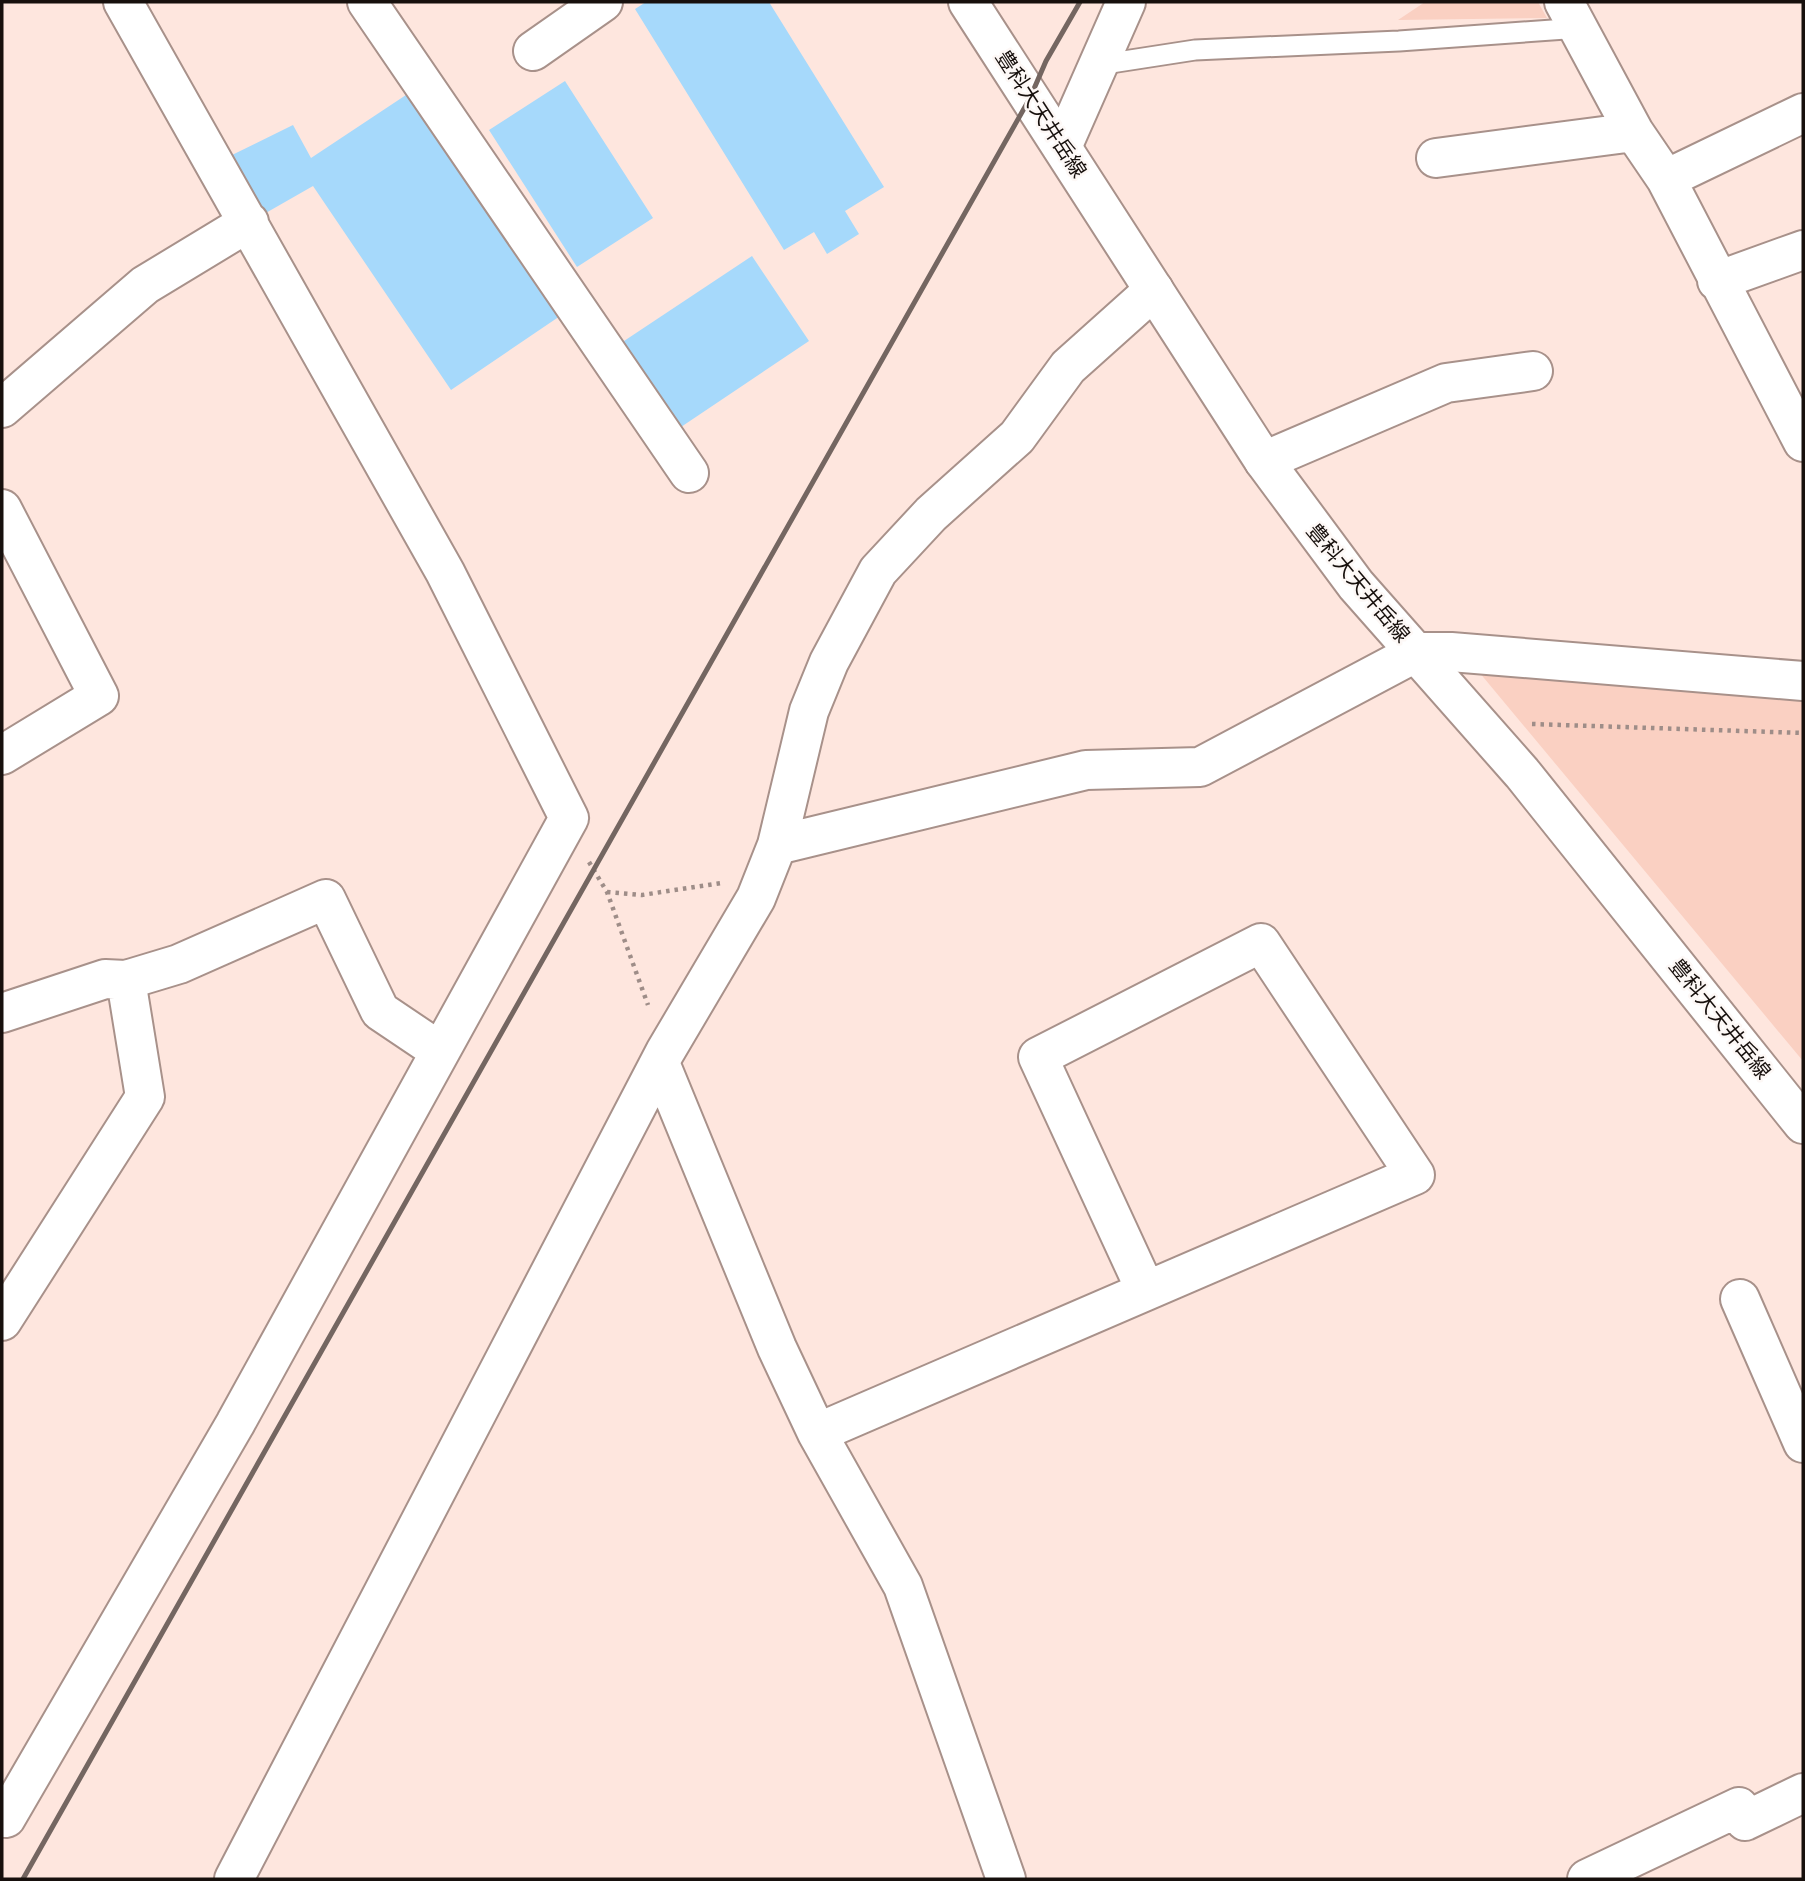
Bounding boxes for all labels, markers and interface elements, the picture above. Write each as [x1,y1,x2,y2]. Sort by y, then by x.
street label: 豊科大天井岳線 [991,45,1092,182]
street label: 豊科大天井岳線 [1302,518,1415,647]
street label: 豊科大天井岳線 [1664,954,1776,1084]

